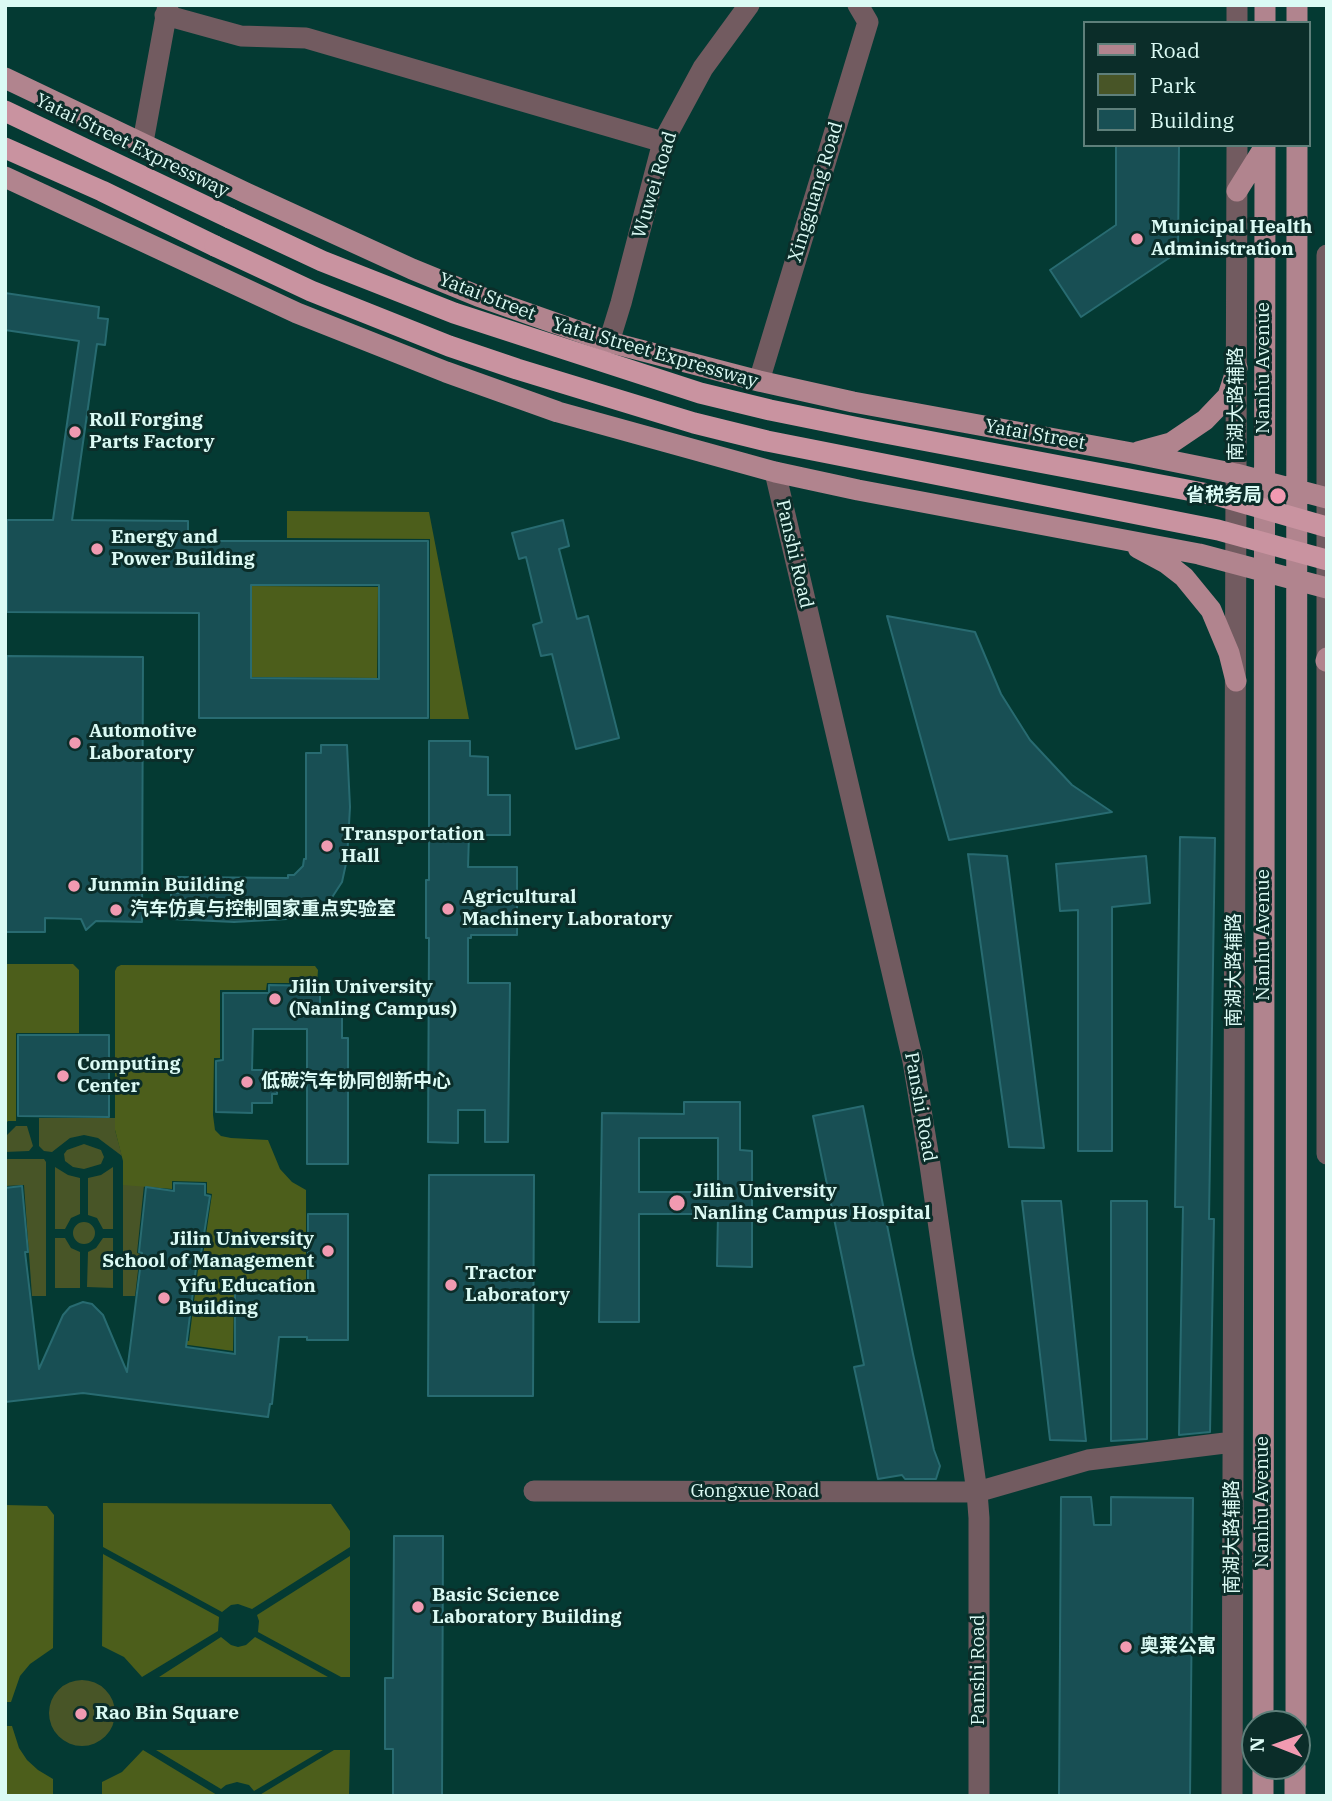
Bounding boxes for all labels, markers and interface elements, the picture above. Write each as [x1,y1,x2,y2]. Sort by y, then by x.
legend [1084,21,1311,147]
text: Road [1150,36,1200,64]
text: Park [1150,71,1196,99]
street label: Yatai Street Expressway [31,89,233,203]
text: Building [1150,106,1234,134]
street label: Xingguang Road [784,119,848,265]
street label: Wuwei Road [628,129,682,241]
place label: Municipal Health Administration [1151,217,1312,261]
marker: Municipal Health Administration [1129,231,1145,247]
street label: Yatai Street [435,268,539,326]
street label: Nanhu Avenue [1253,302,1275,434]
street label: Yatai Street Expressway [550,313,760,393]
street label: 南湖大路辅路 [1226,347,1248,461]
place label: Roll Forging Parts Factory [89,410,215,454]
street label: Yatai Street [983,415,1087,455]
marker: Roll Forging Parts Factory [67,424,83,440]
place label: 省税务局 [1186,485,1262,507]
marker: 省税务局 [1268,486,1288,506]
street label: Panshi Road [770,497,818,611]
place label: Energy and Power Building [111,527,255,571]
marker: Energy and Power Building [89,541,105,557]
place label: Automotive Laboratory [89,721,197,765]
marker: Automotive Laboratory [67,735,83,751]
place label: Transportation Hall [341,824,485,868]
marker: Transportation Hall [319,838,335,854]
street label: Nanhu Avenue [1253,869,1275,1001]
place label: Junmin Building [88,875,244,897]
marker: Junmin Building [66,878,82,894]
place label: Agricultural Machinery Laboratory [462,887,672,931]
place label: 汽车仿真与控制国家重点实验室 [130,899,396,921]
marker: Agricultural Machinery Laboratory [440,901,456,917]
marker: 汽车仿真与控制国家重点实验室 [108,902,124,918]
street label: 南湖大路辅路 [1224,913,1246,1027]
place label: Jilin University (Nanling Campus) [289,977,457,1021]
marker: Jilin University (Nanling Campus) [267,991,283,1007]
street label: Panshi Road [899,1050,941,1164]
place label: Computing Center [77,1054,181,1098]
marker: Computing Center [55,1068,71,1084]
place label: 低碳汽车协同创新中心 [261,1071,451,1093]
marker: 低碳汽车协同创新中心 [239,1074,255,1090]
place label: Jilin University Nanling Campus Hospital [693,1181,931,1225]
marker: Jilin University Nanling Campus Hospital [667,1193,687,1213]
place label: Jilin University School of Management [102,1229,314,1273]
marker: Jilin University School of Management [320,1243,336,1259]
place label: Tractor Laboratory [465,1263,570,1307]
place label: Yifu Education Building [178,1276,316,1320]
marker: Tractor Laboratory [443,1277,459,1293]
marker: Yifu Education Building [156,1290,172,1306]
street label: Nanhu Avenue [1252,1436,1274,1568]
street label: 南湖大路辅路 [1222,1480,1244,1594]
street label: Gongxue Road [690,1481,820,1503]
place label: Basic Science Laboratory Building [432,1585,621,1629]
marker: Basic Science Laboratory Building [410,1599,426,1615]
street label: Panshi Road [968,1615,990,1725]
place label: 奥莱公寓 [1140,1636,1216,1658]
marker: 奥莱公寓 [1118,1639,1134,1655]
place label: Rao Bin Square [95,1703,239,1725]
marker: Rao Bin Square [73,1706,89,1722]
north arrow [1241,1710,1311,1780]
text: N [1245,1737,1269,1752]

